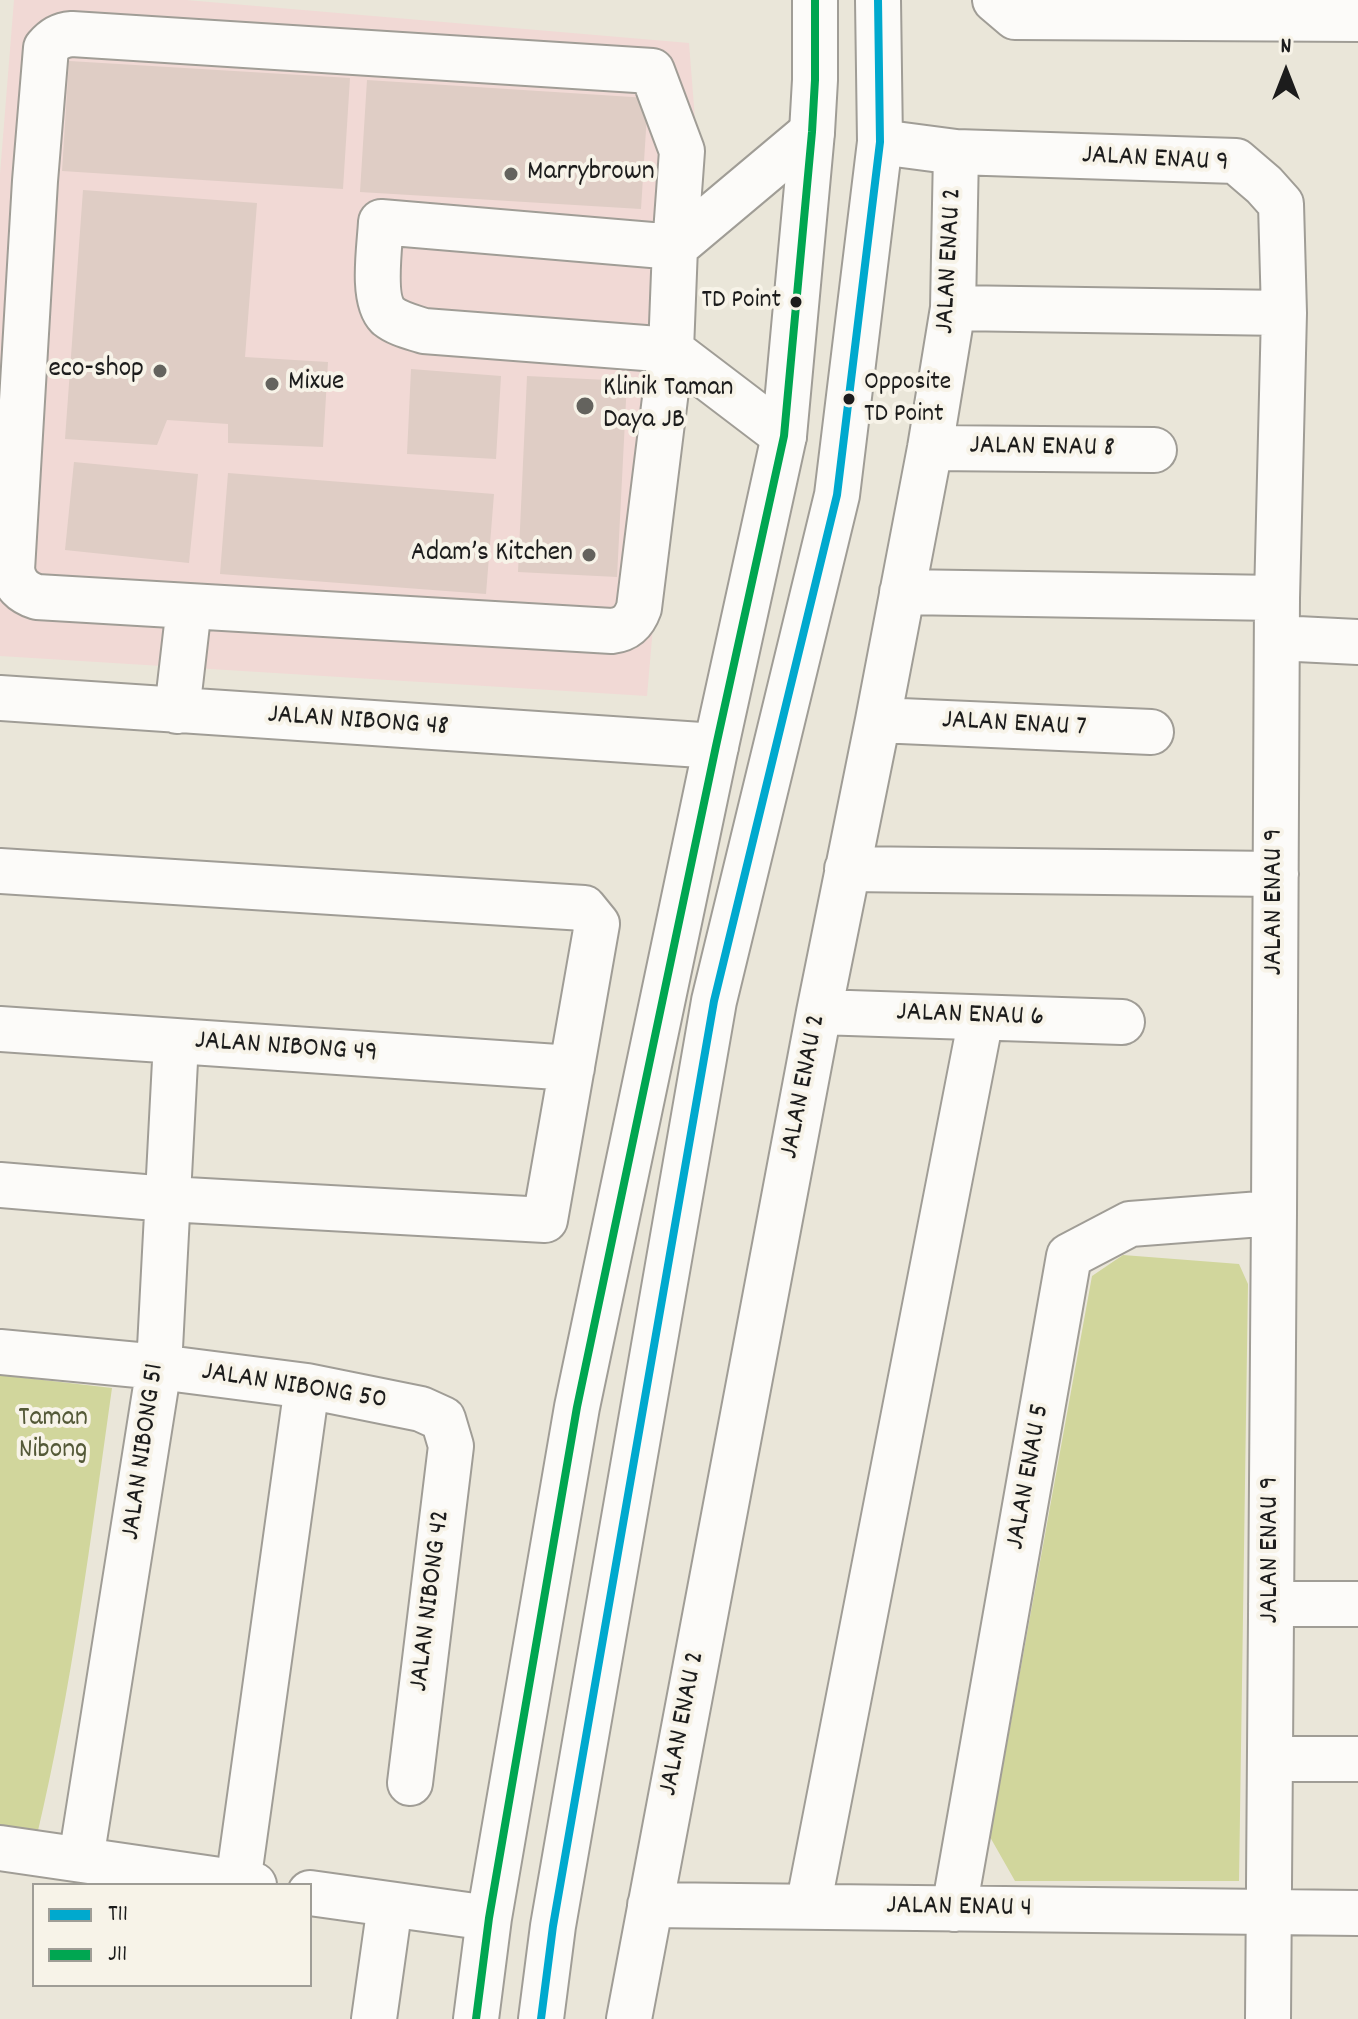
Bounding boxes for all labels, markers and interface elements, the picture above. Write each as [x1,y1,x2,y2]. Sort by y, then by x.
north arrow [1246,32,1326,112]
text: N [1281,32,1291,63]
street label: JALAN ENAU 9 [1081,140,1229,182]
place label: Marrybrown [527,157,655,191]
marker: Marrybrown [502,165,520,183]
street label: JALAN ENAU 2 [930,187,972,335]
place label: TD Point [701,286,781,318]
marker: TD Point [788,294,804,310]
place label: eco-shop [48,354,144,388]
marker: eco-shop [151,362,169,380]
place label: Mixue [288,367,344,401]
place label: Opposite TD Point [864,368,951,430]
place label: Klinik Taman Daya JB [603,373,733,439]
marker: Mixue [263,375,281,393]
marker: Opposite TD Point [841,391,857,407]
marker: Klinik Taman Daya JB [574,395,596,417]
street label: JALAN ENAU 8 [969,431,1115,467]
place label: Adam’s Kitchen [411,538,573,572]
marker: Adam’s Kitchen [580,546,598,564]
street label: JALAN NIBONG 48 [266,700,450,746]
street label: JALAN ENAU 7 [941,705,1087,747]
street label: JALAN ENAU 9 [1259,828,1293,976]
street label: JALAN ENAU 6 [895,998,1045,1036]
street label: JALAN ENAU 2 [775,1012,835,1162]
street label: JALAN NIBONG 49 [193,1026,379,1072]
street label: JALAN NIBONG 50 [199,1357,389,1419]
street label: JALAN NIBONG 51 [116,1362,174,1542]
street label: JALAN ENAU 5 [1001,1402,1059,1552]
park label: Taman Nibong [18,1403,88,1469]
street label: JALAN ENAU 9 [1255,1476,1289,1624]
street label: JALAN NIBONG 42 [404,1508,460,1694]
street label: JALAN ENAU 2 [654,1649,714,1799]
legend [32,1883,312,1987]
street label: JALAN ENAU 4 [886,1891,1032,1927]
text: T11 [108,1898,128,1932]
text: J11 [108,1938,127,1972]

